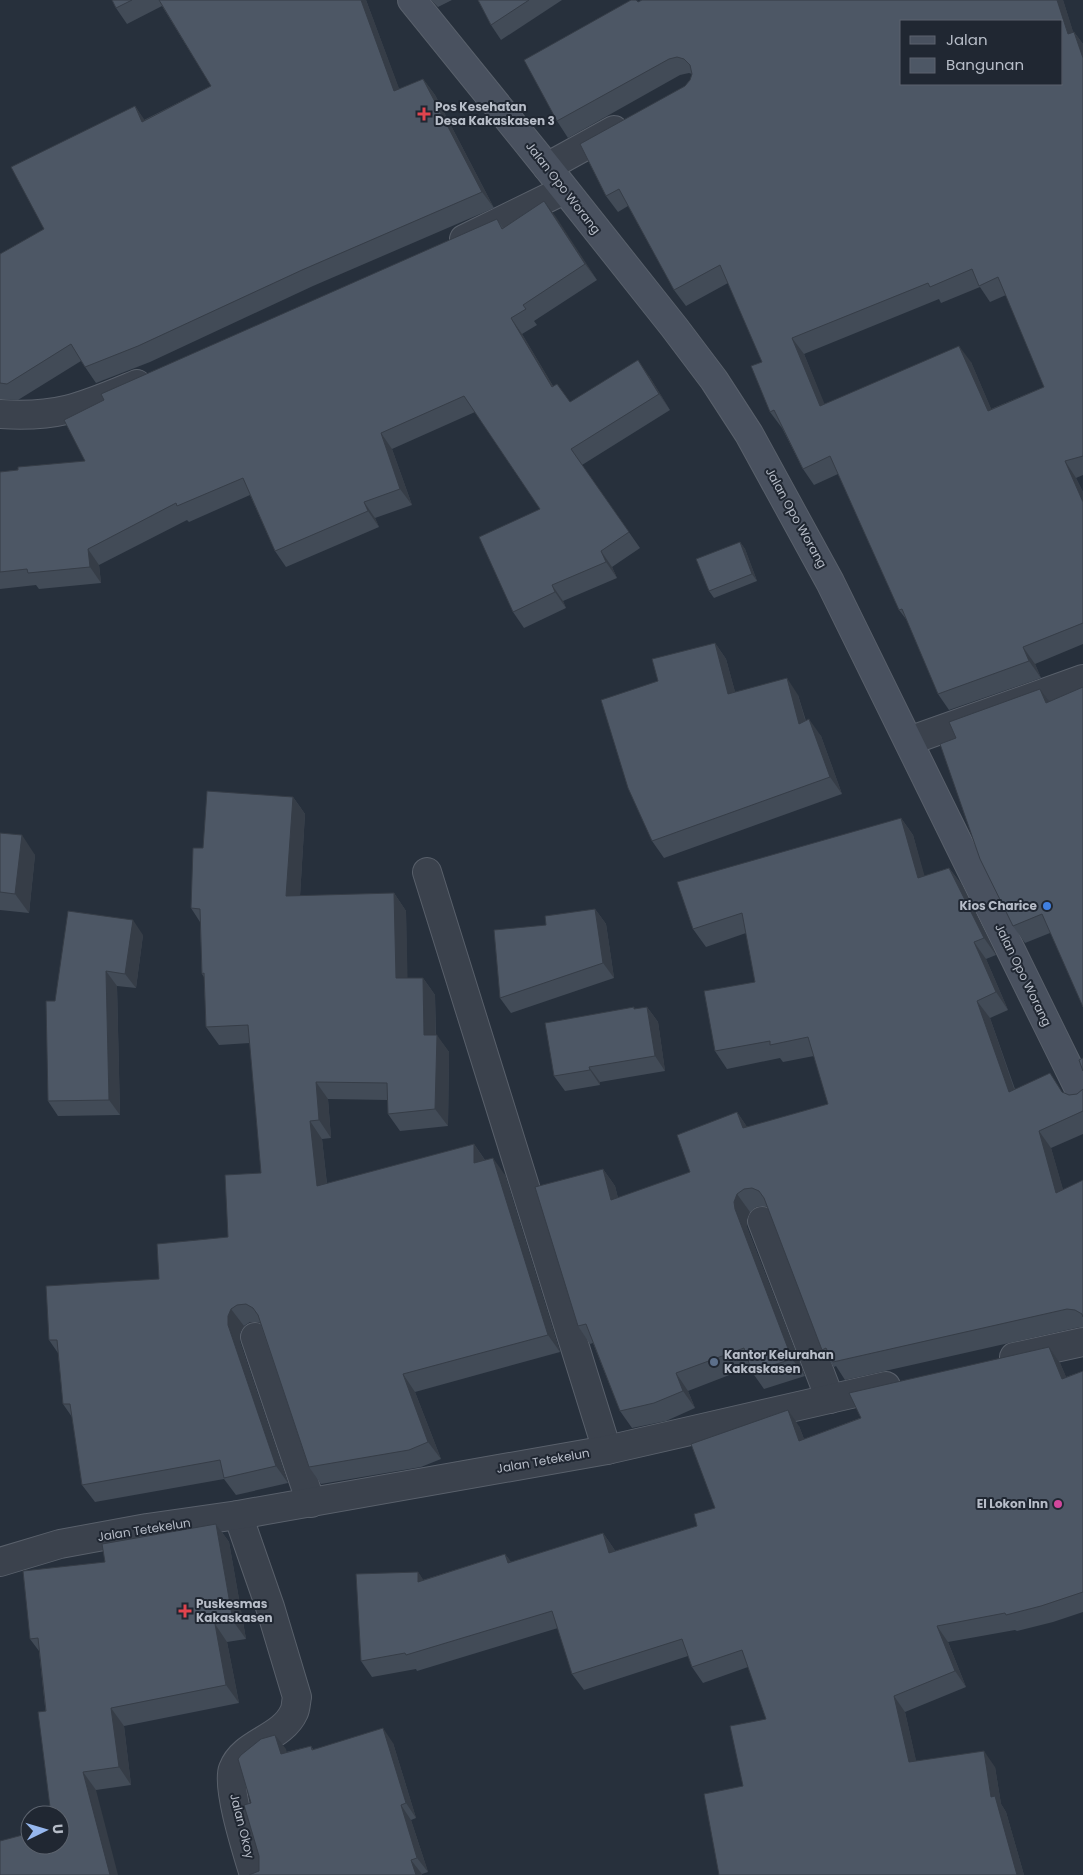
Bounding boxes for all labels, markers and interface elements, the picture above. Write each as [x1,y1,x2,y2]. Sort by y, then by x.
legend [900,20,1063,85]
text: Jalan [946,29,988,50]
text: Bangunan [946,54,1024,75]
place label: Pos Kesehatan Desa Kakaskasen 3 [435,98,555,129]
marker: Pos Kesehatan Desa Kakaskasen 3 [417,107,431,121]
street label: Jalan Opo Worang [522,138,605,237]
street label: Jalan Opo Worang [762,464,831,571]
place label: Kios Charice [960,897,1038,914]
marker: Kios Charice [1041,900,1053,912]
street label: Jalan Opo Worang [991,920,1056,1029]
place label: Kantor Kelurahan Kakaskasen [724,1346,834,1377]
marker: Kantor Kelurahan Kakaskasen [708,1356,720,1368]
street label: Jalan Tetekelun [495,1444,591,1477]
place label: El Lokon Inn [977,1495,1048,1512]
marker: El Lokon Inn [1052,1498,1064,1510]
street label: Jalan Tetekelun [96,1514,192,1545]
place label: Puskesmas Kakaskasen [196,1595,273,1626]
marker: Puskesmas Kakaskasen [178,1604,192,1618]
street label: Jalan Okoy [226,1792,259,1860]
north arrow [20,1805,70,1855]
text: U [48,1823,68,1835]

